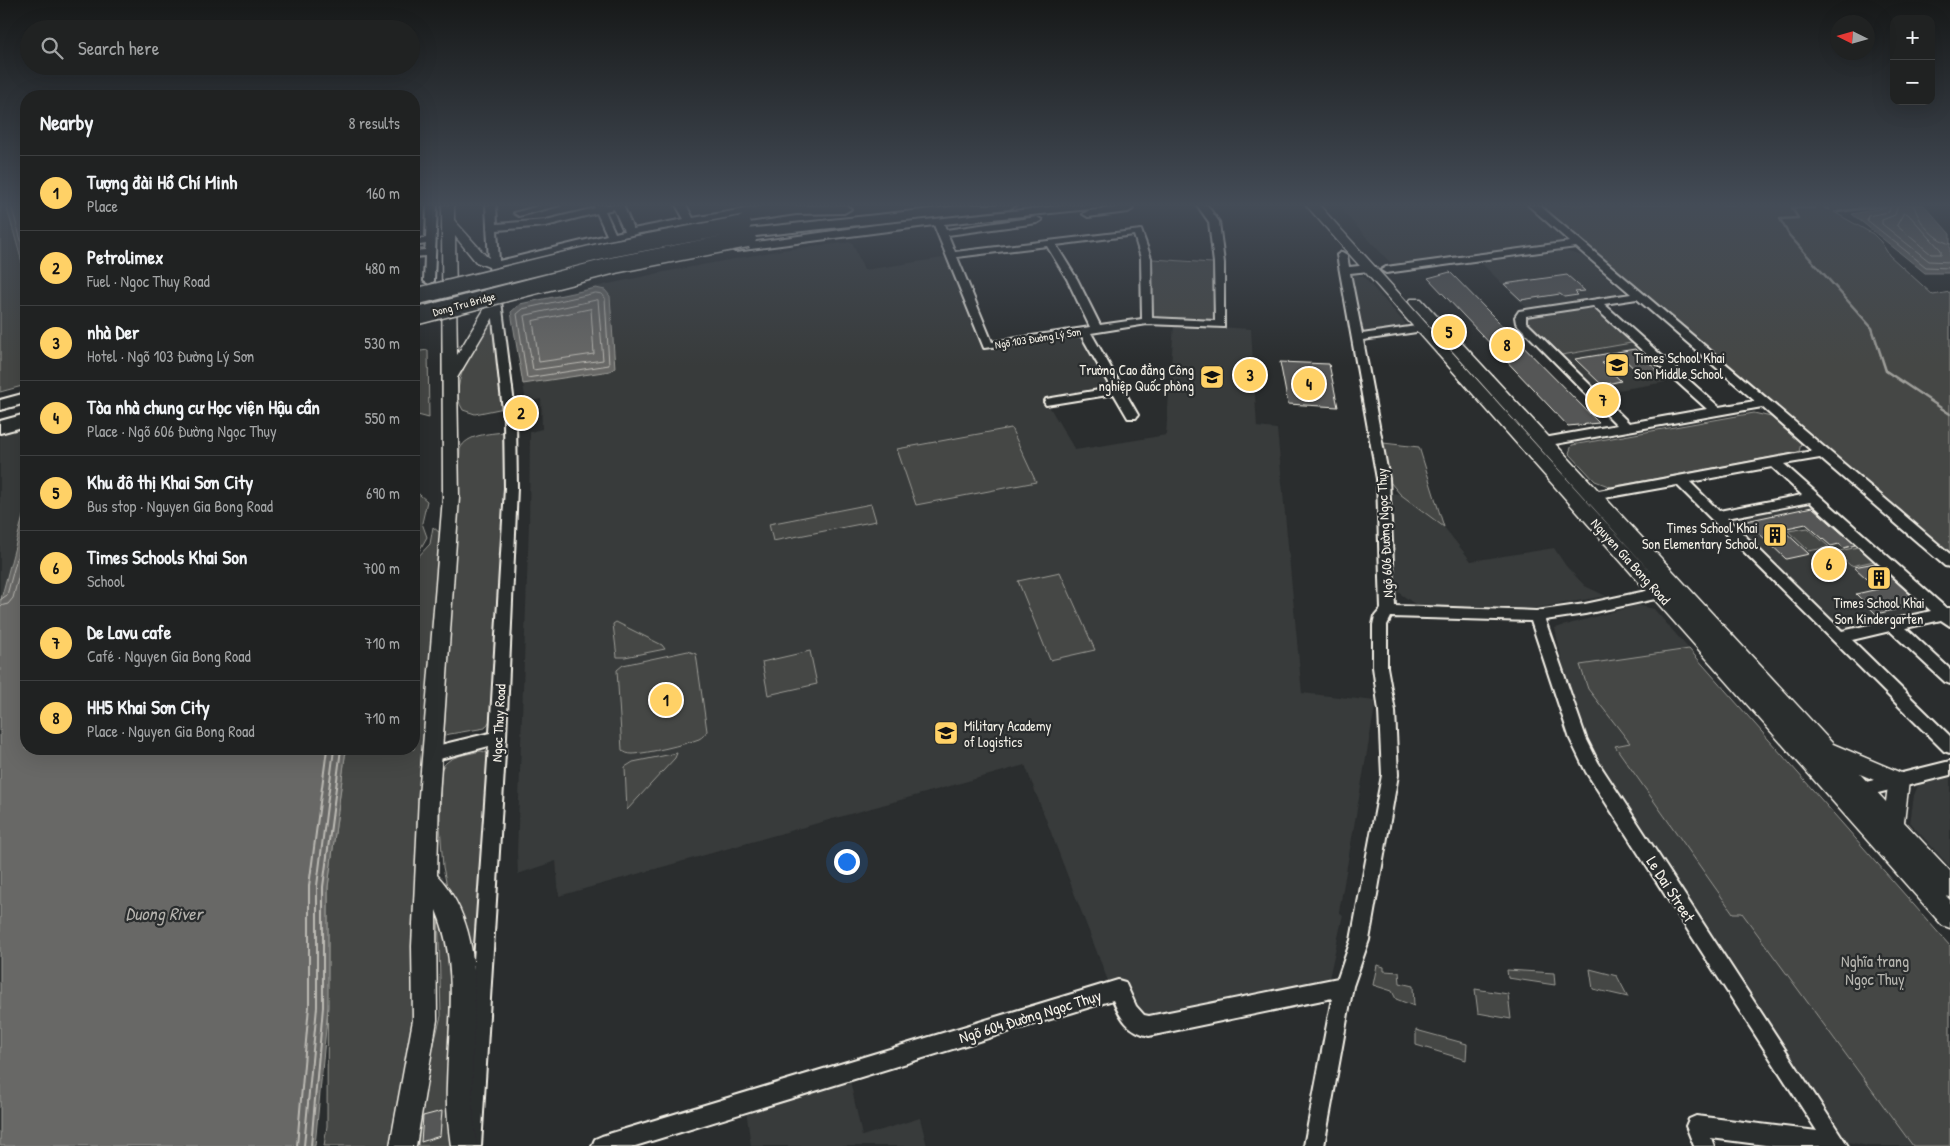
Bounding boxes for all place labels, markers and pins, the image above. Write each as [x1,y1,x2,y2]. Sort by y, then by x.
pin: 5 [1433,313,1465,351]
pin: 8 [1491,326,1523,364]
place label: Times School Khai Son Middle School [1634,348,1725,383]
school or university icon: Times School Khai Son Middle School [1604,352,1630,378]
pin: 3 [1234,356,1266,394]
place label: Trường Cao đẳng Công nghiệp Quốc phòng [1080,360,1194,396]
school or university icon: Trường Cao đẳng Công nghiệp Quốc phòng [1199,364,1225,390]
pin: 4 [1293,365,1325,403]
pin: 7 [1587,381,1619,419]
pin: 2 [505,394,537,432]
place label: Times School Khai Son Elementary School [1642,518,1758,554]
building icon: Times School Khai Son Elementary School [1762,522,1788,548]
pin: 6 [1813,545,1845,583]
building icon: Times School Khai Son Kindergarten [1866,565,1892,591]
place label: Times School Khai Son Kindergarten [1833,593,1925,629]
pin: 1 [650,681,682,719]
place label: Military Academy of Logistics [964,716,1051,752]
school or university icon: Military Academy of Logistics [933,720,959,746]

